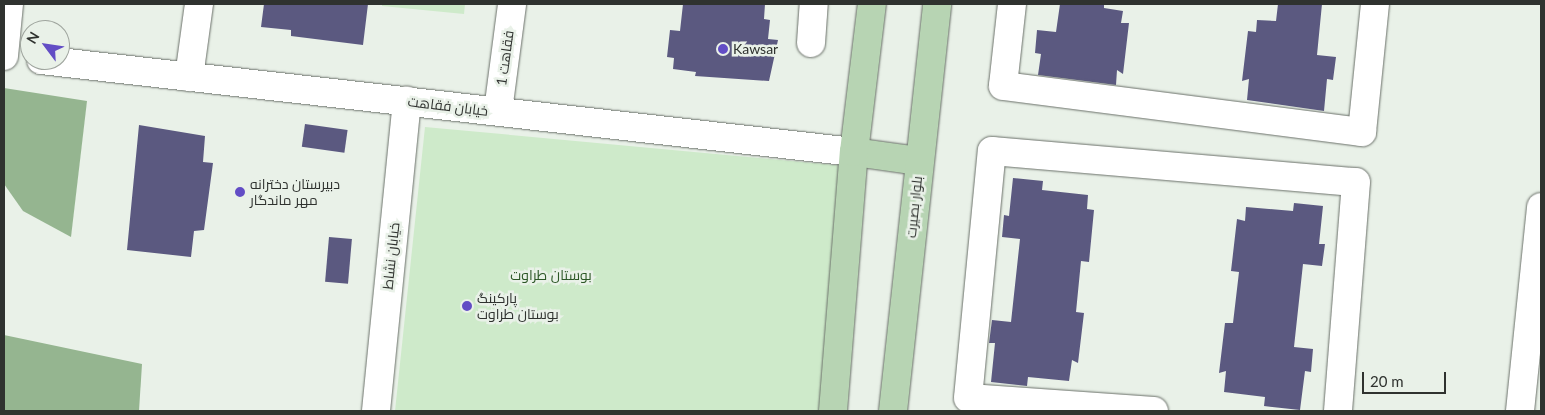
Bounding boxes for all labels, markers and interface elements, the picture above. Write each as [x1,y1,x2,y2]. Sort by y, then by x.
north arrow [20,20,70,70]
text: N [23,29,43,47]
street label: فقاهت 1 [493,29,517,87]
place label: Kawsar [733,41,778,57]
marker: Kawsar [717,43,729,55]
street label: خیابان فقاهت [407,93,489,119]
street label: بلوار بصیرت [902,175,926,239]
place label: دبیرستان دخترانه مهر ماندگار [250,176,340,208]
marker: دبیرستان دخترانه مهر ماندگار [234,186,246,198]
street label: خیابان نشاط [379,222,403,290]
park label: بوستان طراوت [510,267,592,283]
place label: پارکینگ بوستان طراوت [477,290,559,322]
marker: پارکینگ بوستان طراوت [461,300,473,312]
scale bar [1365,362,1449,394]
text: 20 m [1370,372,1404,390]

